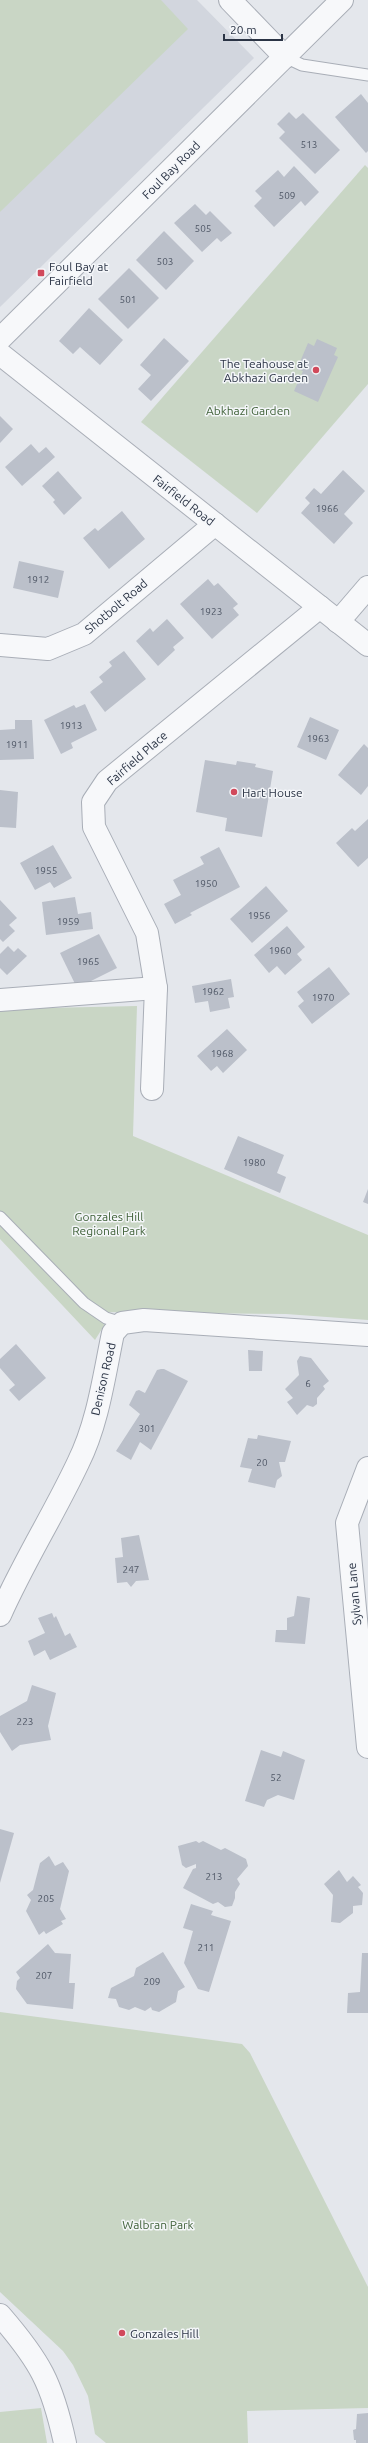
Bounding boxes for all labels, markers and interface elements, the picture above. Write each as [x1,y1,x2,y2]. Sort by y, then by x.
scale bar [224,16,282,42]
text: 20 m [230,23,257,36]
street label: Foul Bay Road [140,139,202,201]
house number: 513 [301,139,317,150]
house number: 509 [279,190,295,201]
house number: 505 [195,223,211,234]
house number: 503 [157,256,173,267]
place label: Foul Bay at Fairfield [49,260,109,287]
marker: Foul Bay at Fairfield [36,268,46,278]
house number: 501 [120,294,136,305]
place label: The Teahouse at Abkhazi Garden [220,357,308,384]
marker: The Teahouse at Abkhazi Garden [311,365,321,375]
park label: Abkhazi Garden [206,404,290,417]
street label: Fairfield Road [151,472,217,528]
house number: 1966 [316,503,339,514]
house number: 1912 [27,574,49,585]
street label: Shotbolt Road [82,576,150,636]
house number: 1923 [200,606,222,617]
house number: 1913 [60,720,82,731]
street label: Fairfield Place [104,728,170,788]
house number: 1963 [307,733,329,744]
house number: 1911 [6,739,28,750]
place label: Hart House [242,786,303,799]
marker: Hart House [229,787,239,797]
house number: 1955 [35,865,57,876]
house number: 1950 [195,878,218,889]
house number: 1956 [248,910,271,921]
house number: 1959 [57,916,79,927]
house number: 1960 [269,945,292,956]
house number: 1965 [77,956,99,967]
house number: 1962 [202,986,224,997]
house number: 1970 [312,992,335,1003]
house number: 1968 [211,1048,234,1059]
house number: 1980 [243,1157,266,1168]
park label: Gonzales Hill Regional Park [72,1210,146,1237]
street label: Denison Road [88,1341,118,1417]
house number: 6 [305,1378,311,1389]
house number: 301 [139,1423,155,1434]
house number: 20 [256,1457,268,1468]
street label: Sylvan Lane [345,1562,363,1626]
house number: 247 [123,1564,139,1575]
house number: 223 [17,1716,33,1727]
house number: 52 [270,1772,282,1783]
house number: 213 [206,1871,222,1882]
house number: 205 [38,1893,54,1904]
house number: 211 [198,1942,214,1953]
house number: 207 [36,1970,52,1981]
house number: 209 [144,1976,160,1987]
park label: Walbran Park [122,2218,194,2231]
place label: Gonzales Hill [130,2327,199,2340]
marker: Gonzales Hill [117,2328,127,2338]

